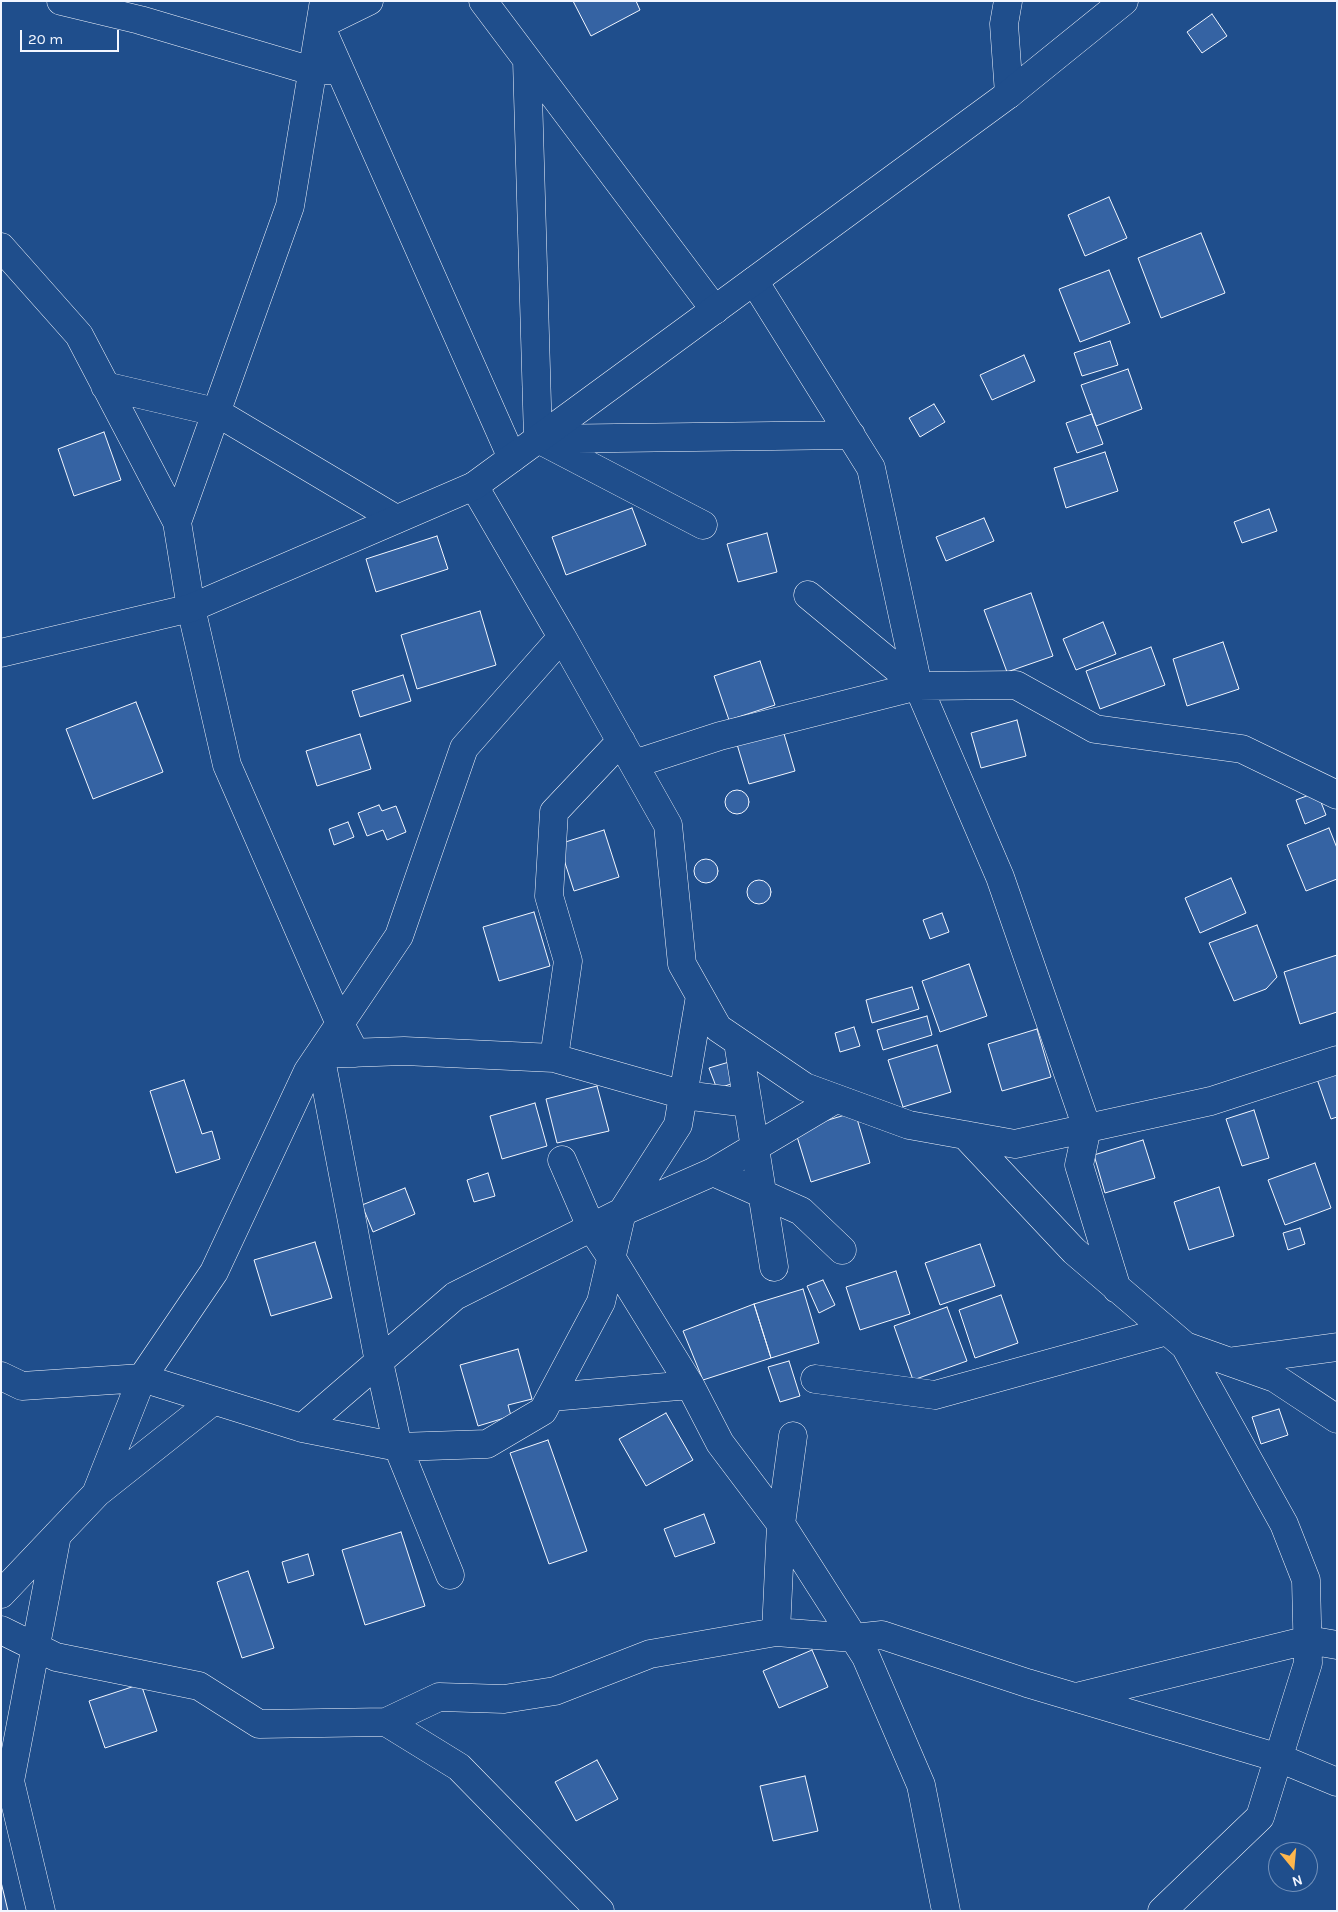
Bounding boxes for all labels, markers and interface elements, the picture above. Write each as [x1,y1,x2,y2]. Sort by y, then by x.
scale bar [22,20,121,52]
text: 20 m [28,30,63,48]
north arrow [1268,1842,1318,1892]
text: N [1290,1871,1305,1890]

